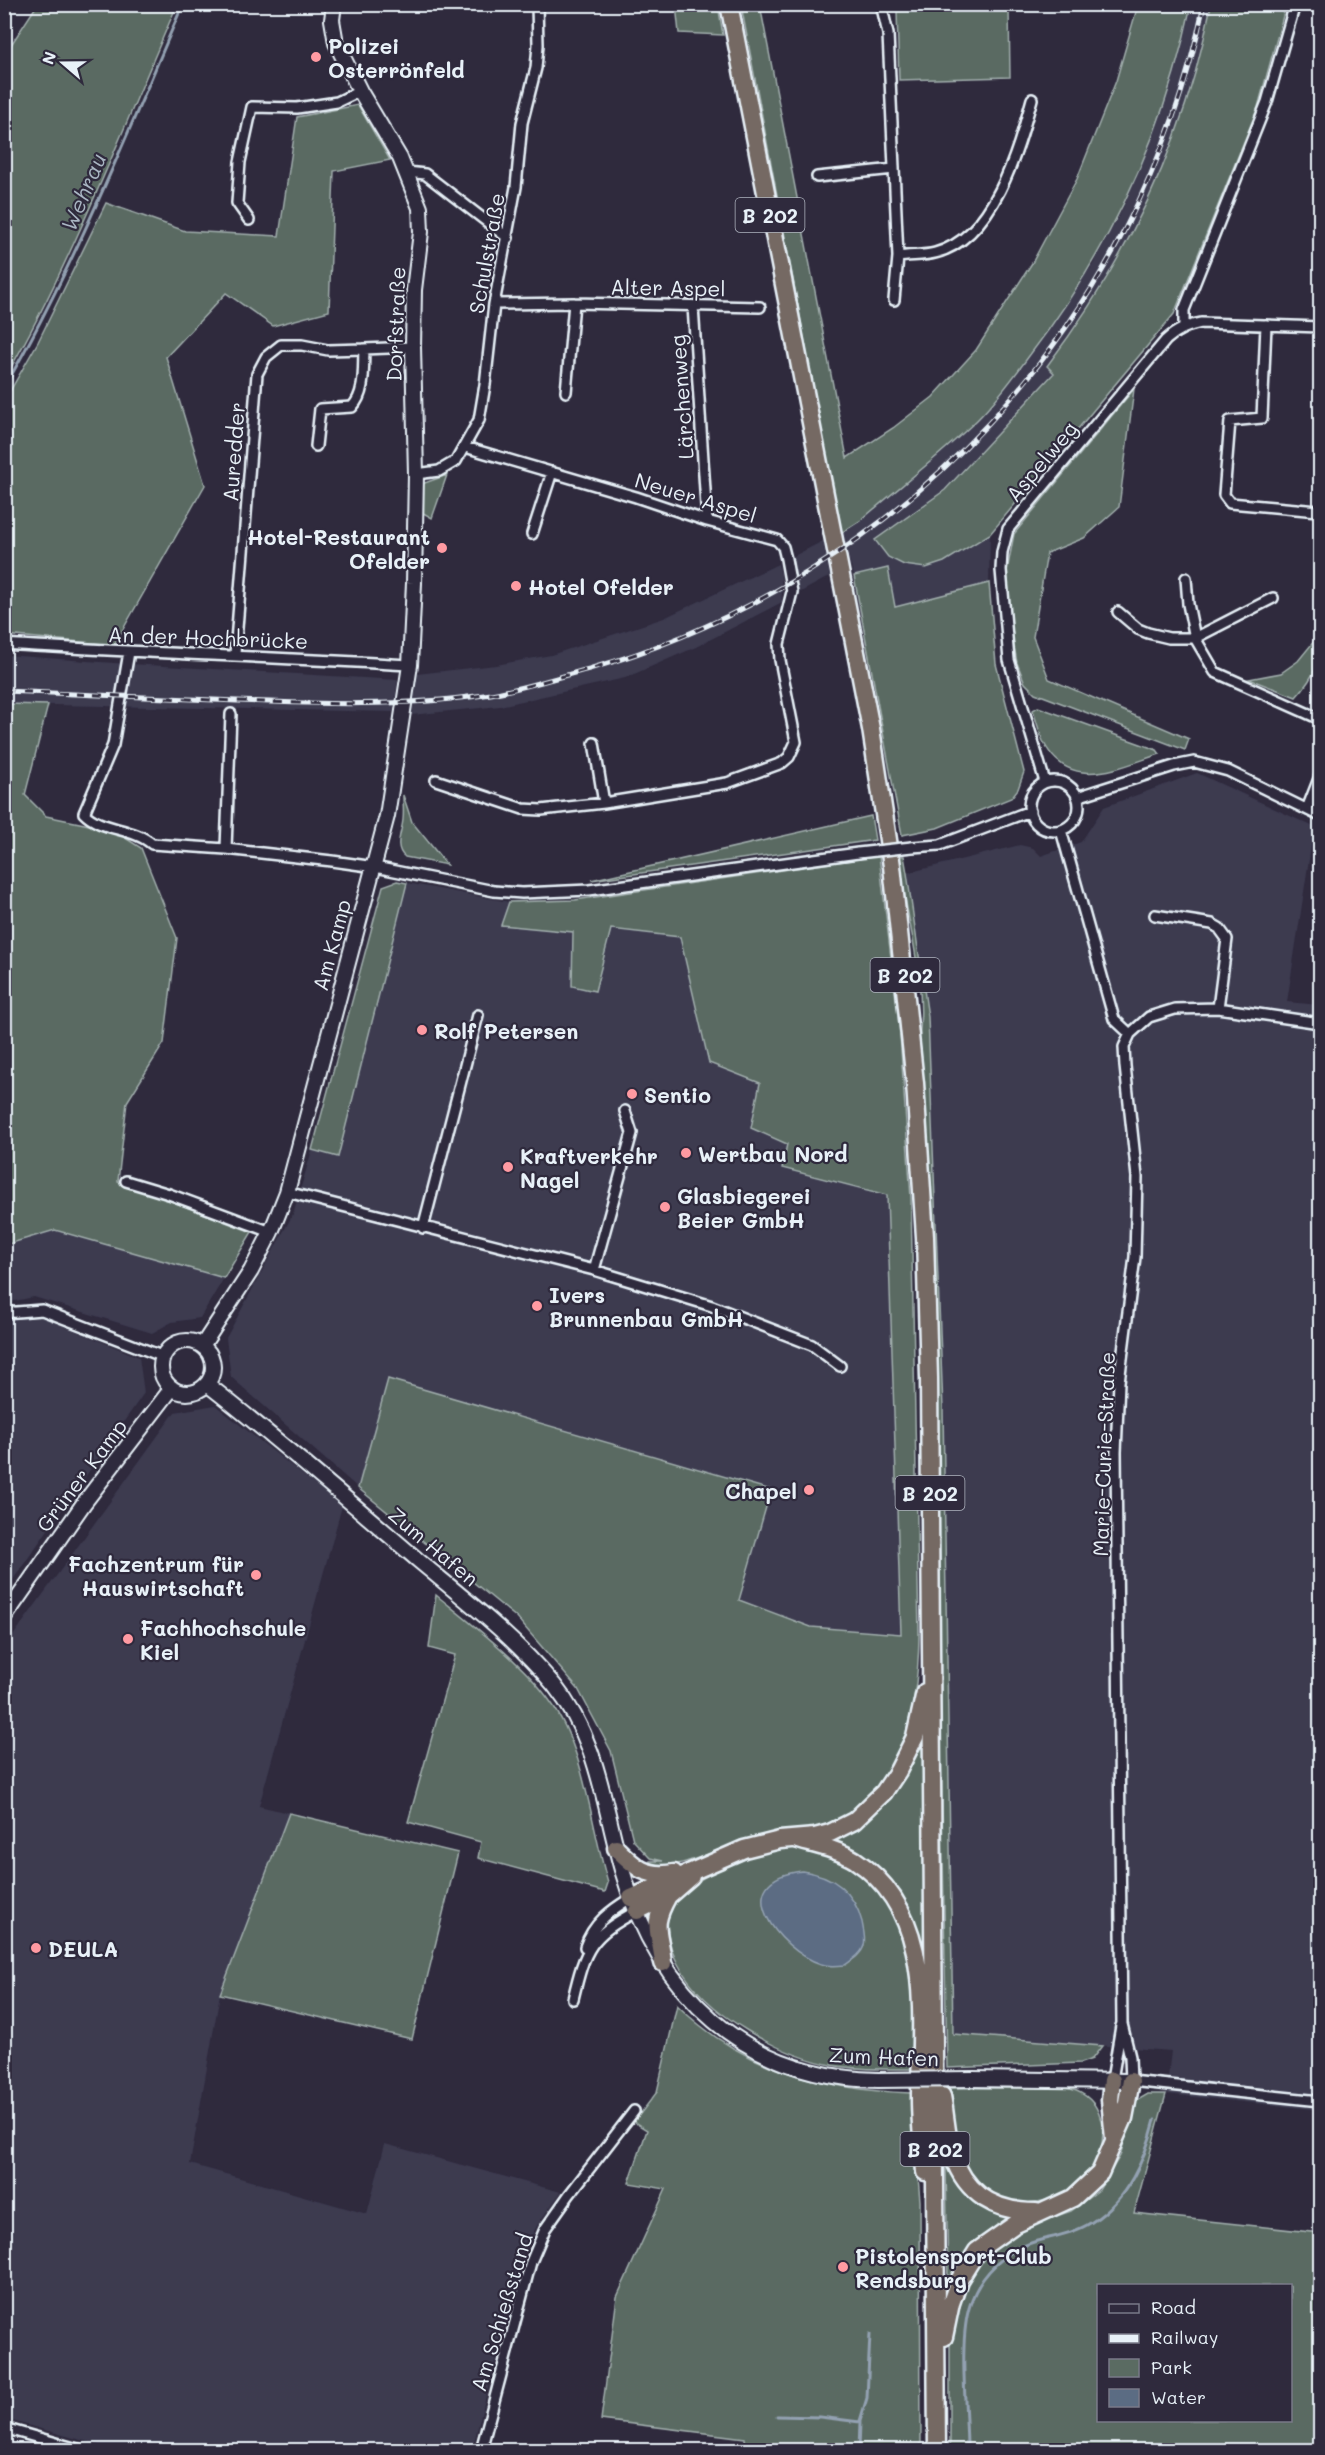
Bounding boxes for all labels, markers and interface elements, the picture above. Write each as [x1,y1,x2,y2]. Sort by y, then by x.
place label: Polizei Osterrönfeld [328,32,465,83]
north arrow [33,33,93,93]
text: N [36,48,60,67]
marker: Polizei Osterrönfeld [309,50,323,64]
water label: Wehrau [54,149,112,235]
street label: Schulstraße [462,190,510,316]
road number: B 202 [736,198,804,232]
street label: Dorfstraße [380,266,410,382]
street label: Alter Aspel [610,272,726,302]
street label: Lärchenweg [663,334,699,460]
street label: Auredder [216,401,250,503]
street label: Aspelweg [999,415,1083,507]
street label: Neuer Aspel [632,466,760,528]
place label: Hotel-Restaurant Ofelder [247,523,430,574]
marker: Hotel-Restaurant Ofelder [435,541,449,555]
place label: Hotel Ofelder [528,573,674,600]
marker: Hotel Ofelder [509,579,523,593]
street label: An der Hochbrücke [108,620,308,654]
street label: Am Kamp [306,896,356,994]
road number: B 202 [870,958,940,992]
place label: Rolf Petersen [434,1017,578,1044]
marker: Rolf Petersen [415,1023,429,1037]
place label: Sentio [644,1081,711,1108]
marker: Sentio [625,1087,639,1101]
place label: Wertbau Nord [698,1140,847,1167]
place label: Kraftverkehr Nagel [520,1142,658,1193]
marker: Wertbau Nord [679,1146,693,1160]
marker: Kraftverkehr Nagel [501,1160,515,1174]
place label: Glasbiegerei Beier GmbH [677,1182,811,1233]
marker: Glasbiegerei Beier GmbH [658,1200,672,1214]
place label: Ivers Brunnenbau GmbH [549,1281,744,1332]
marker: Ivers Brunnenbau GmbH [530,1299,544,1313]
street label: Marie-Curie-Straße [1086,1351,1120,1557]
street label: Grüner Kamp [30,1413,132,1537]
road number: B 202 [896,1476,964,1510]
place label: Chapel [725,1477,797,1504]
marker: Chapel [802,1483,816,1497]
street label: Zum Hafen [383,1500,485,1592]
place label: Fachzentrum für Hauswirtschaft [68,1550,244,1601]
marker: Fachzentrum für Hauswirtschaft [249,1568,263,1582]
place label: Fachhochschule Kiel [140,1614,306,1665]
marker: Fachhochschule Kiel [121,1632,135,1646]
place label: DEULA [48,1935,118,1962]
marker: DEULA [29,1941,43,1955]
street label: Zum Hafen [829,2041,939,2071]
road number: B 202 [900,2132,970,2166]
street label: Am Schießstand [464,2230,538,2394]
place label: Pistolensport-Club Rendsburg [855,2242,1052,2293]
marker: Pistolensport-Club Rendsburg [836,2260,850,2274]
legend [1097,2284,1292,2422]
text: Road [1151,2295,1196,2319]
text: Railway [1151,2325,1218,2349]
text: Park [1151,2355,1192,2379]
text: Water [1151,2385,1206,2409]

